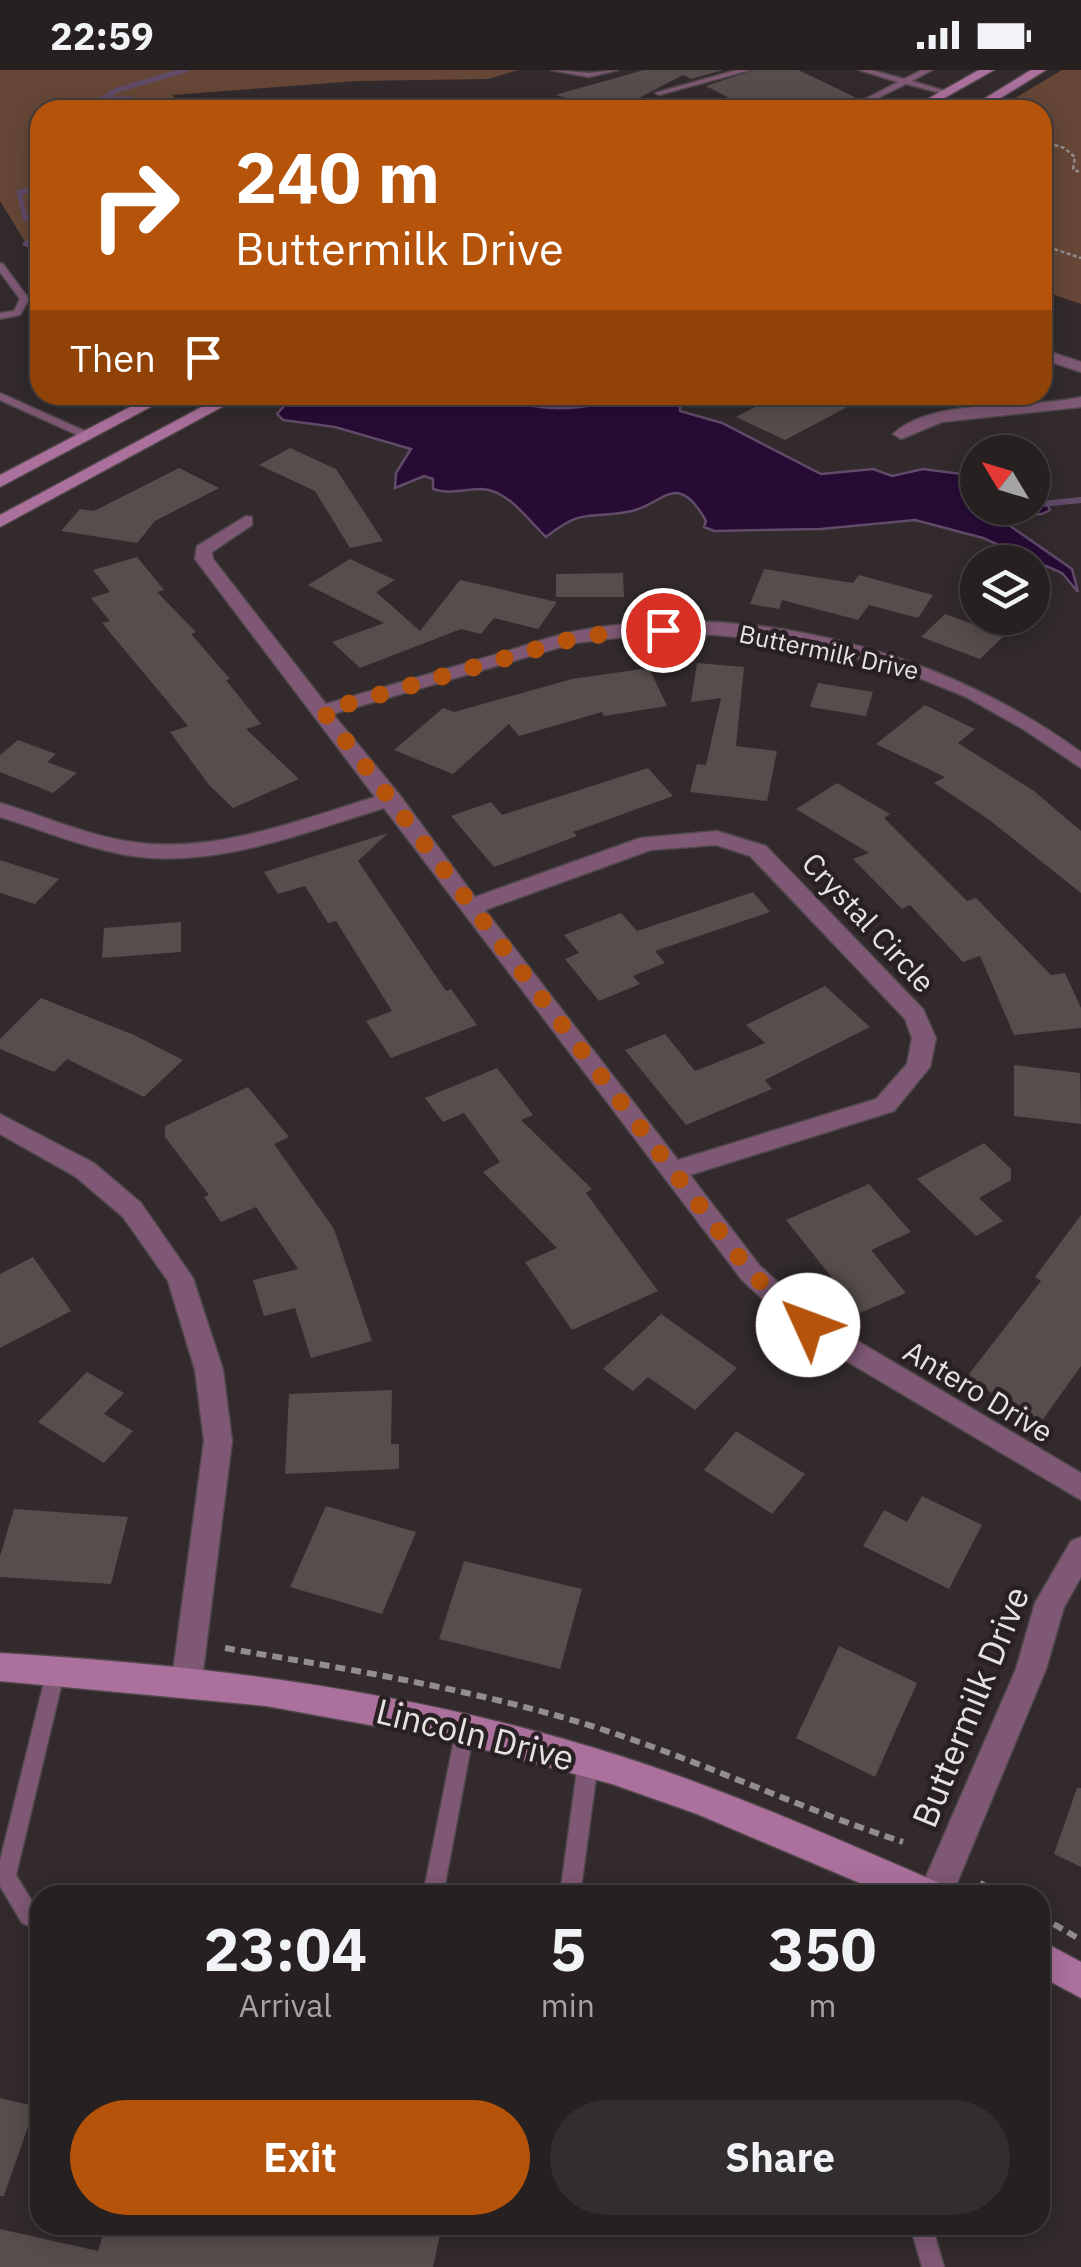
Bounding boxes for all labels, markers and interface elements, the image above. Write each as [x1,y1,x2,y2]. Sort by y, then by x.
text: 22:59 [50,11,154,60]
text: 240 m [235,131,440,222]
icon: right [70,140,200,270]
text: Buttermilk Drive [235,219,564,277]
icon: arrive [176,330,231,385]
text: Then [70,333,156,382]
north arrow [960,435,1050,525]
map controls [960,435,1050,635]
button: layers [960,545,1050,635]
pin [621,588,706,673]
icon: arrive [636,603,691,658]
street label: Buttermilk Drive [736,616,922,687]
street label: Crystal Circle [794,844,944,1000]
position arrow [756,1273,860,1377]
street label: Antero Drive [897,1331,1061,1451]
street label: Buttermilk Drive [901,1579,1039,1834]
street label: Lincoln Drive [372,1687,579,1781]
text: 23:04 [204,1909,367,1988]
text: 5 [550,1909,586,1988]
text: 350 [768,1909,876,1988]
text: Arrival [239,1984,332,2026]
text: min [541,1984,595,2026]
text: m [809,1984,836,2026]
button: Exit [70,2100,530,2215]
button: Share [550,2100,1010,2215]

